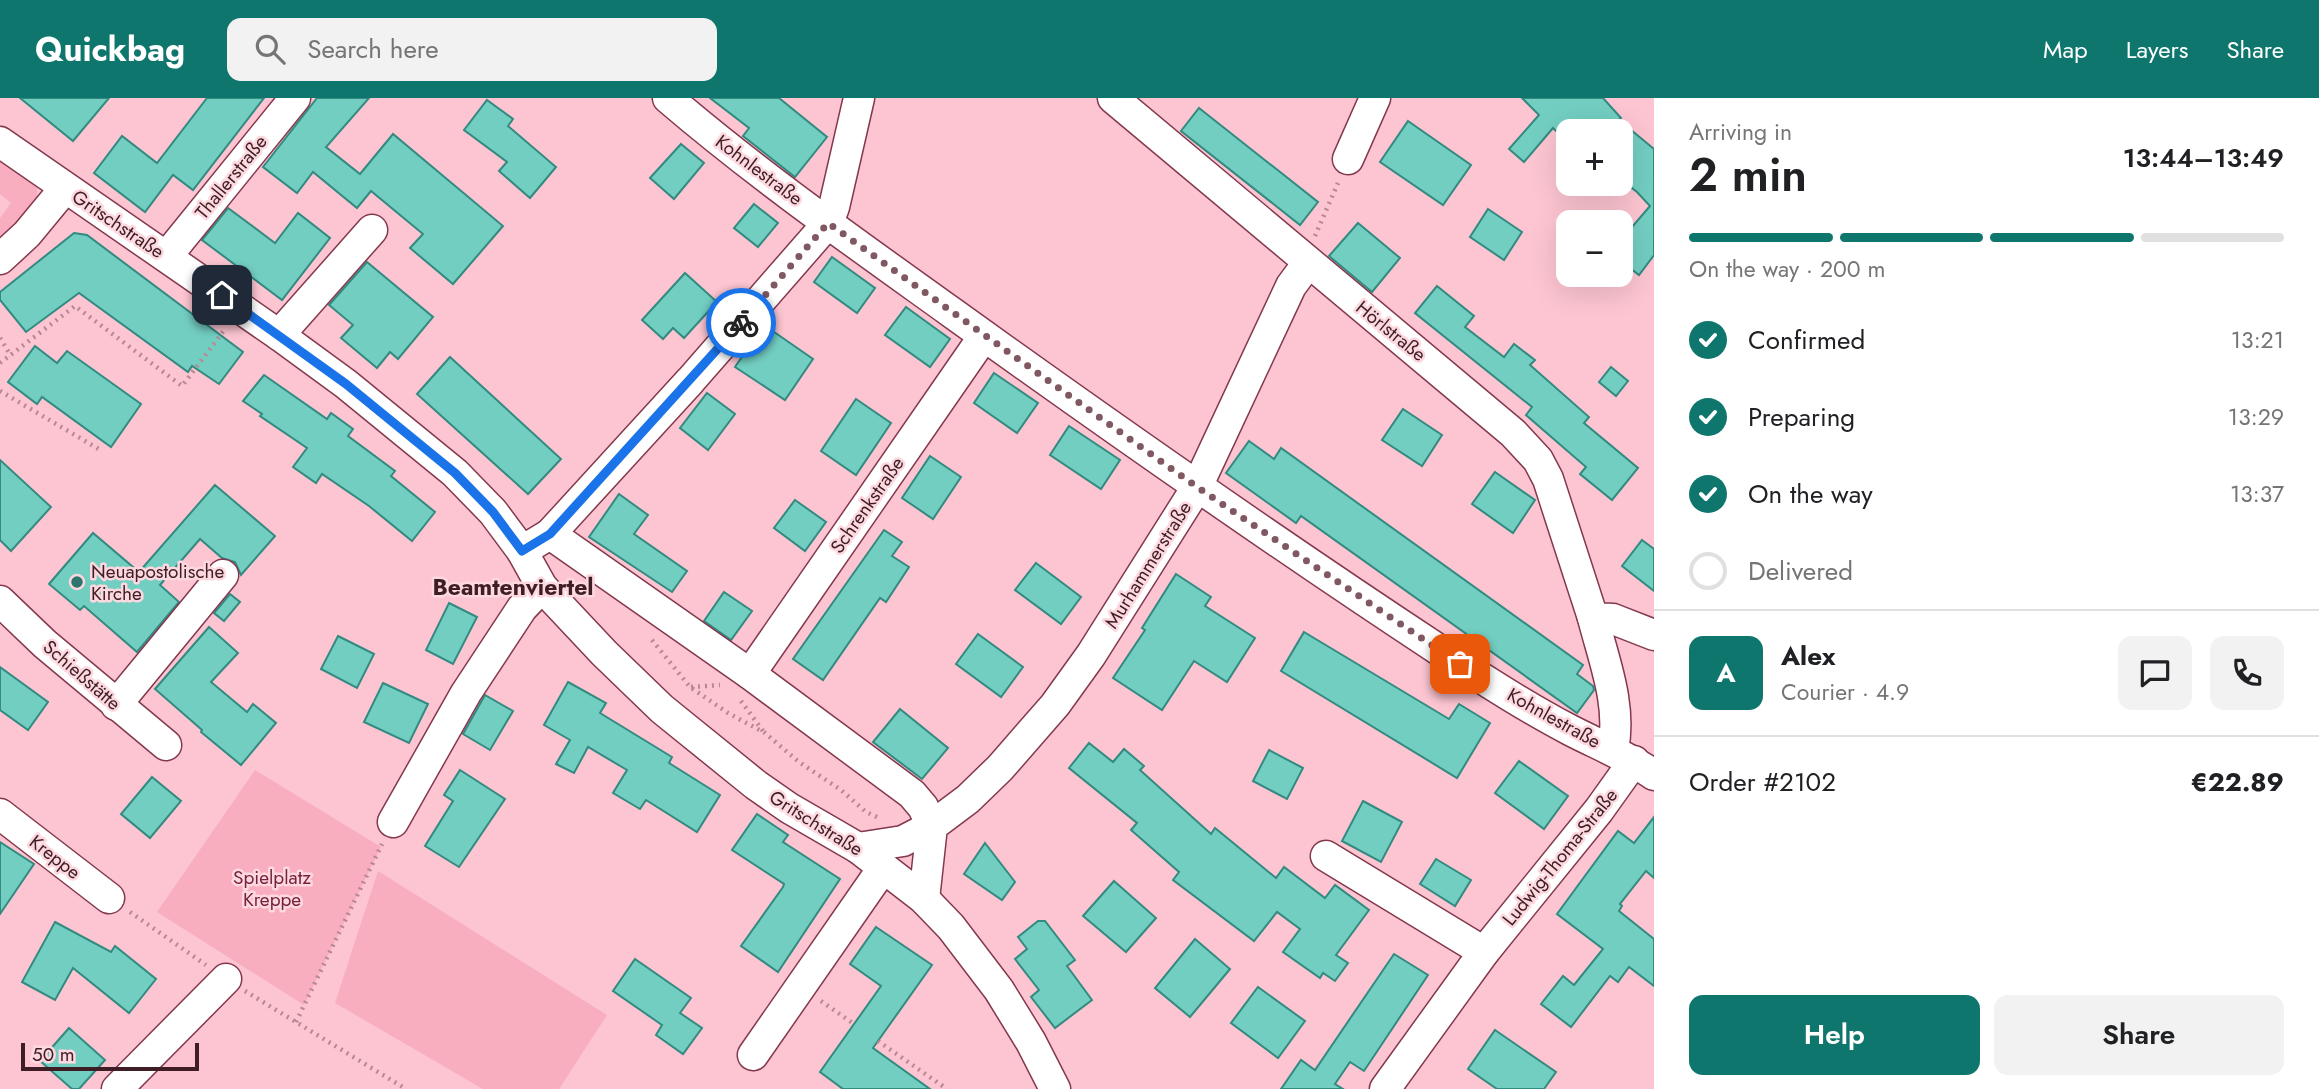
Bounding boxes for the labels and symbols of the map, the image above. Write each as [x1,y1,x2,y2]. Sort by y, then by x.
street label: Kohnlestraße [710,128,808,212]
street label: Thallerstraße [189,129,274,225]
street label: Gritschstraße [67,183,170,265]
pin [192,265,252,325]
courier [706,288,776,358]
street label: Hörlstraße [1350,294,1432,368]
street label: Schrenkstraße [824,451,910,559]
street label: Murhammerstraße [1098,496,1198,634]
place label: Neuapostolische Kirche [91,558,224,607]
district label: Beamtenviertel [432,570,594,604]
marker: Neuapostolische Kirche [69,574,85,590]
street label: Schießstätte [37,634,127,717]
pin [1430,634,1490,694]
street label: Kohnlestraße [1502,681,1606,755]
street label: Ludwig-Thoma-Straße [1496,782,1624,932]
street label: Gritschstraße [764,784,868,863]
street label: Kreppe [24,828,86,886]
park label: Spielplatz Kreppe [233,864,311,913]
scale bar [21,1040,200,1072]

